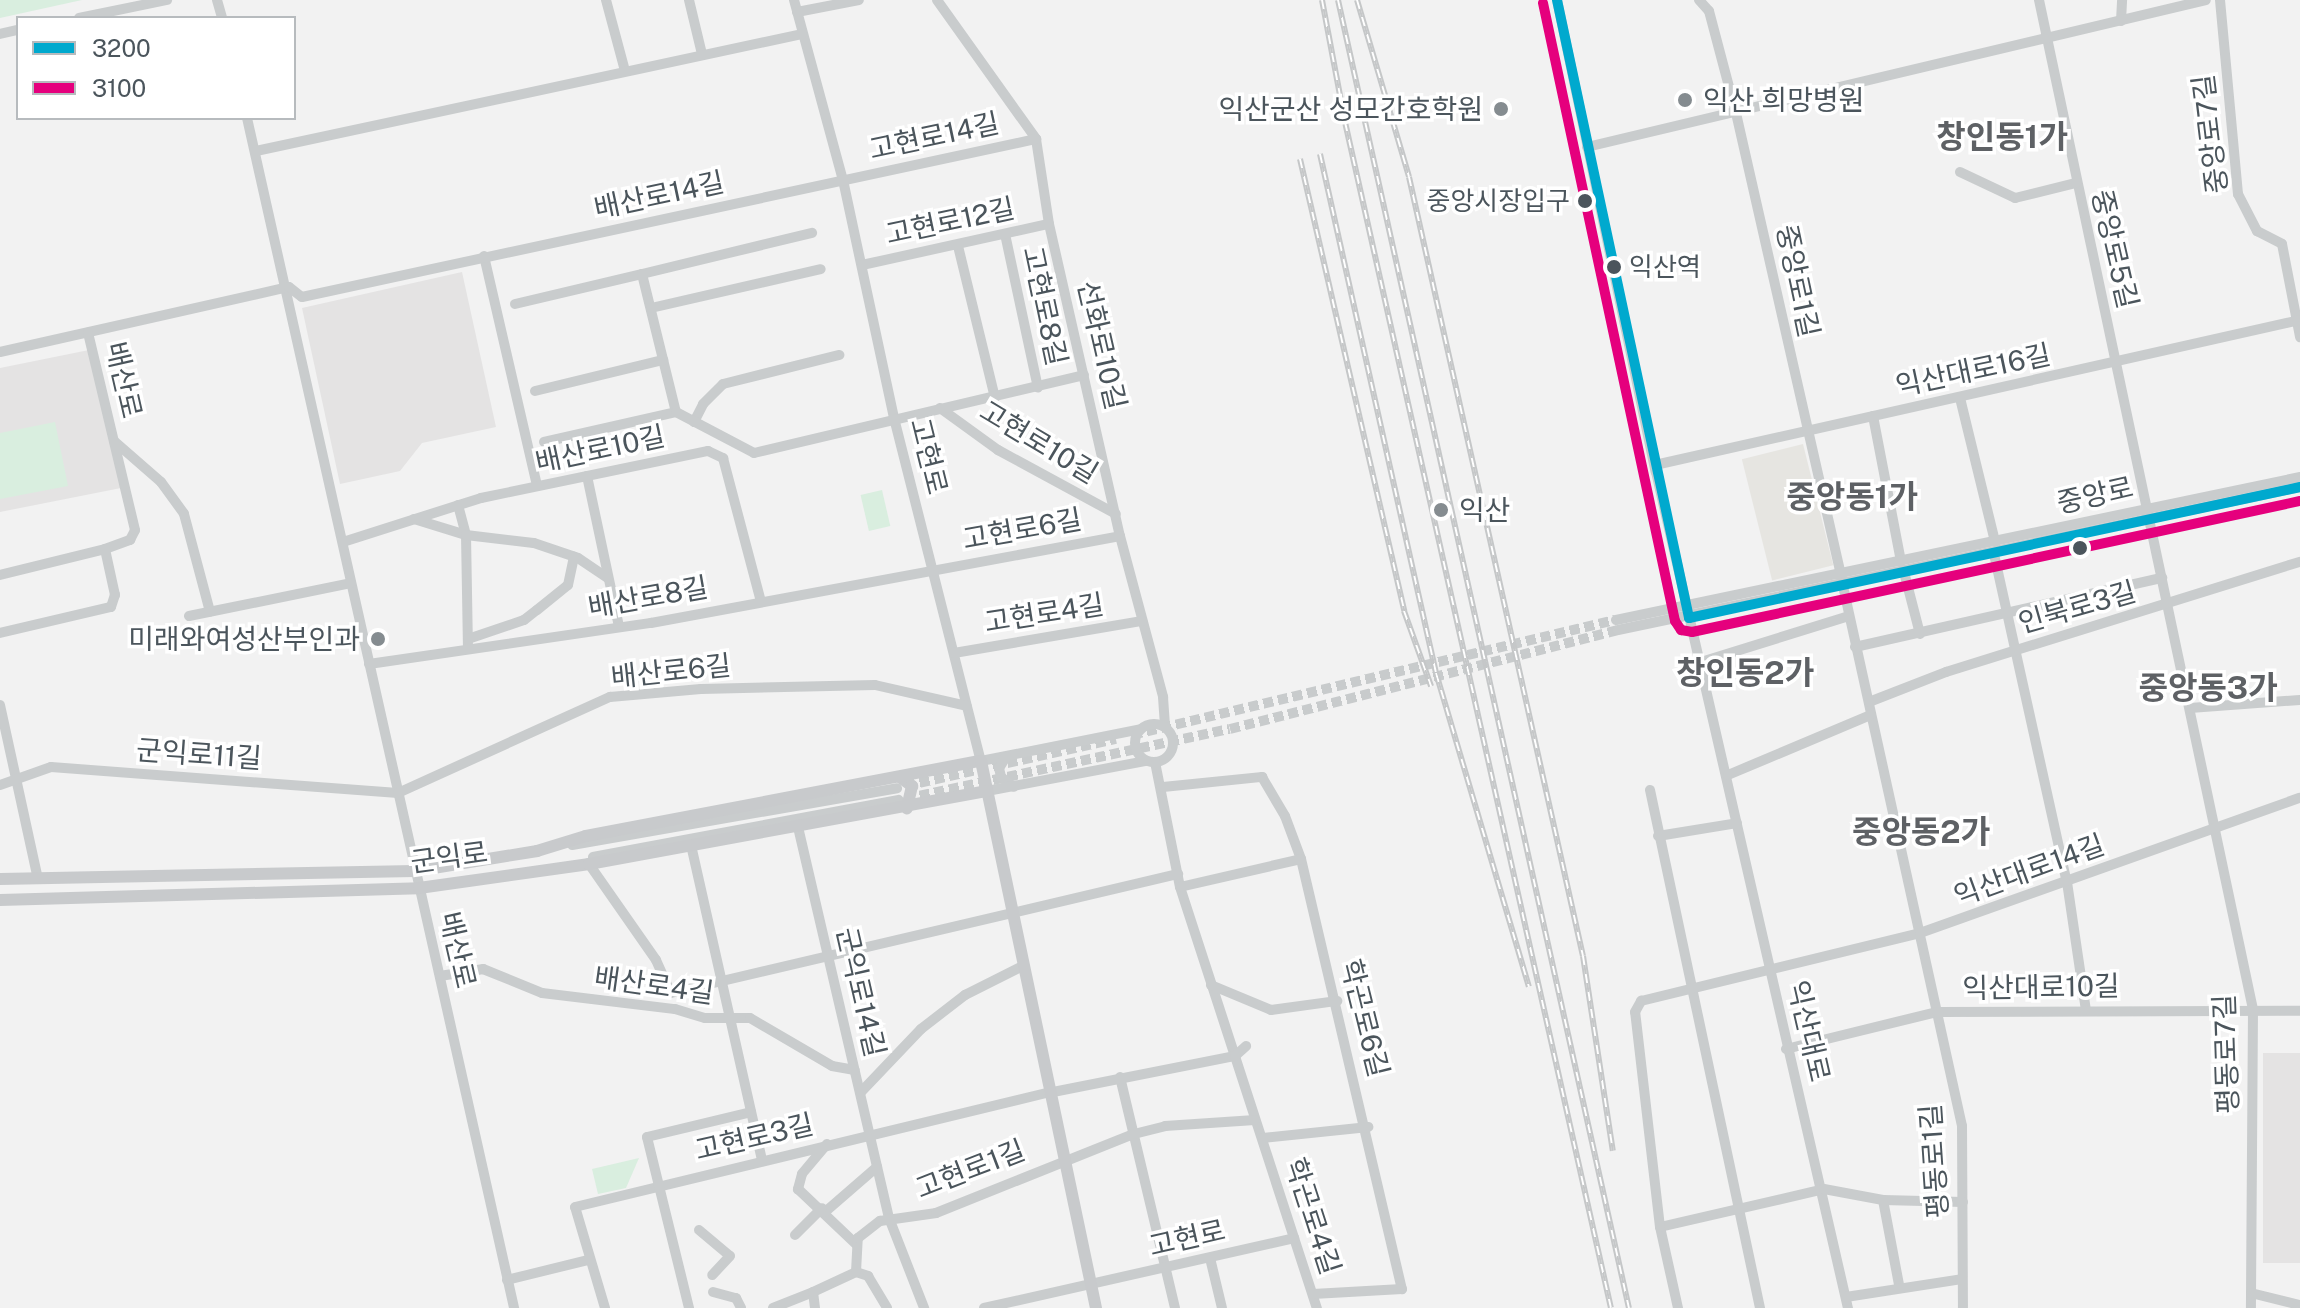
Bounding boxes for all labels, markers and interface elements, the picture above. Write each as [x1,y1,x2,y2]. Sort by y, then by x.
legend [16,16,296,120]
text: 3200 [92,34,151,62]
street label: 중앙로7길 [2186,72,2234,196]
text: 3100 [92,74,146,102]
place label: 익산 희망병원 [1703,83,1864,117]
marker: 익산 희망병원 [1674,89,1696,111]
place label: 익산군산 성모간호학원 [1219,92,1483,126]
marker: 익산군산 성모간호학원 [1490,98,1512,120]
street label: 고현로14길 [866,106,1002,166]
district label: 창인동1가 [1936,118,2068,156]
street label: 배산로14길 [591,165,727,225]
place label: 중앙시장입구 [1426,185,1570,217]
street label: 중앙로5길 [2085,186,2145,312]
street label: 고현로12길 [882,191,1018,251]
marker: 중앙시장입구 [1577,193,1593,209]
street label: 중앙로1길 [1770,222,1826,340]
street label: 고현로8길 [1016,243,1074,369]
place label: 익산역 [1629,251,1701,283]
marker: 익산역 [1606,259,1622,275]
street label: 선화로10길 [1071,277,1133,413]
street label: 익산대로16길 [1892,337,2054,403]
street label: 배산로 [99,339,149,421]
street label: 고현로10길 [974,394,1104,490]
street label: 고현로 [903,414,955,498]
street label: 배산로10길 [532,419,668,479]
street label: 중앙로 [2054,470,2136,520]
district label: 중앙동1가 [1786,478,1918,516]
place label: 익산 [1459,493,1511,527]
marker: 익산 [1430,499,1452,521]
street label: 고현로6길 [960,502,1084,556]
unlabelled marker [2072,540,2088,556]
street label: 배산로8길 [585,570,711,624]
street label: 인북로3길 [2014,574,2140,640]
street label: 고현로4길 [982,587,1106,639]
place label: 미래와여성산부인과 [128,622,360,656]
marker: 미래와여성산부인과 [367,628,389,650]
street label: 배산로6길 [609,648,733,694]
district label: 창인동2가 [1676,654,1814,692]
district label: 중앙동3가 [2138,669,2278,707]
street label: 군익로11길 [135,733,263,775]
district label: 중앙동2가 [1852,813,1990,851]
street label: 익산대로14길 [1949,827,2109,913]
street label: 군익로 [408,835,490,879]
street label: 배산로 [433,909,483,991]
street label: 군익로14길 [830,924,892,1060]
street label: 학곤로6길 [1334,955,1396,1081]
street label: 배산로4길 [592,960,716,1010]
street label: 익산대로10길 [1962,969,2120,1005]
street label: 익산대로 [1781,977,1837,1085]
street label: 평동로7길 [2207,994,2245,1114]
street label: 평동로1길 [1913,1103,1955,1219]
street label: 고현로3길 [691,1107,817,1167]
street label: 고현로1길 [911,1133,1029,1205]
street label: 학곤로4길 [1278,1153,1348,1279]
street label: 고현로 [1146,1213,1228,1263]

